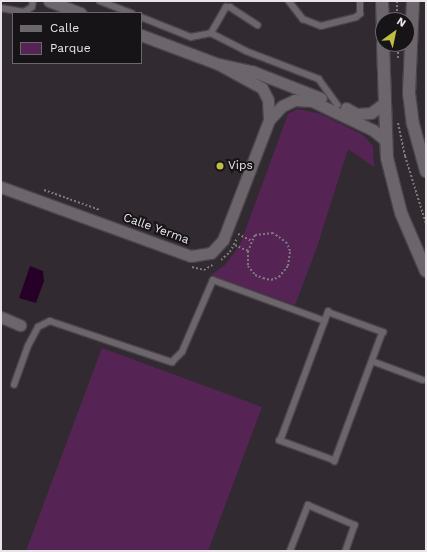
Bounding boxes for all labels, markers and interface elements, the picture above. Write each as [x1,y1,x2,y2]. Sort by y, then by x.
legend [12,12,142,64]
north arrow [375,12,415,52]
text: N [394,15,408,30]
text: Calle [50,21,79,35]
text: Parque [50,41,91,55]
place label: Vips [228,159,253,173]
marker: Vips [215,161,225,171]
street label: Calle Yerma [121,210,191,248]

